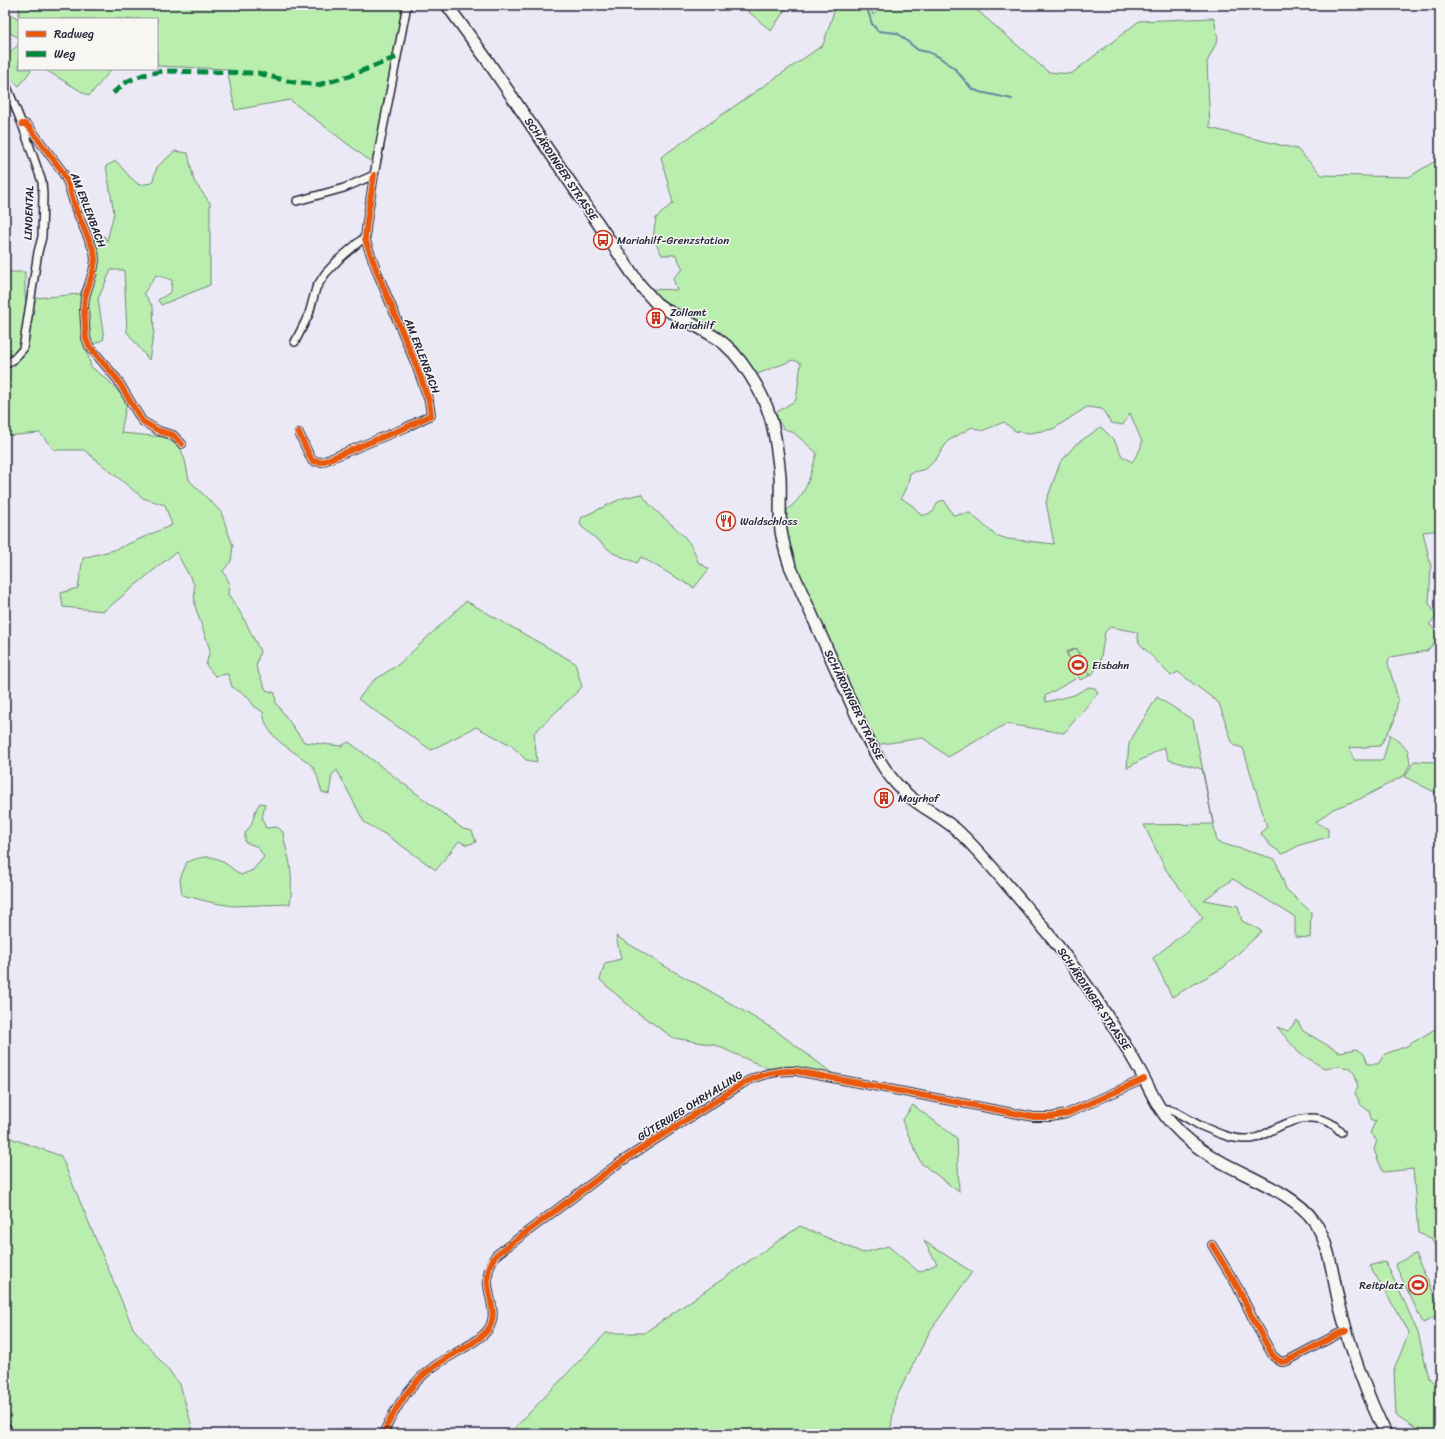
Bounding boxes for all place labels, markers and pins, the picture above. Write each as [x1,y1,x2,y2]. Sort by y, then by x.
bus stop icon: Mariahilf-Grenzstation [592,229,614,251]
place label: Mariahilf-Grenzstation [617,231,729,250]
place label: Zollamt Mariahilf [670,303,717,335]
building icon: Zollamt Mariahilf [645,307,667,329]
restaurant icon: Waldschloss [715,510,737,532]
place label: Waldschloss [740,512,798,531]
sports icon: Eisbahn [1067,654,1089,676]
place label: Eisbahn [1092,656,1129,675]
building icon: Mayrhof [873,787,895,809]
place label: Mayrhof [898,789,941,808]
sports icon: Reitplatz [1407,1274,1429,1296]
place label: Reitplatz [1359,1276,1405,1295]

